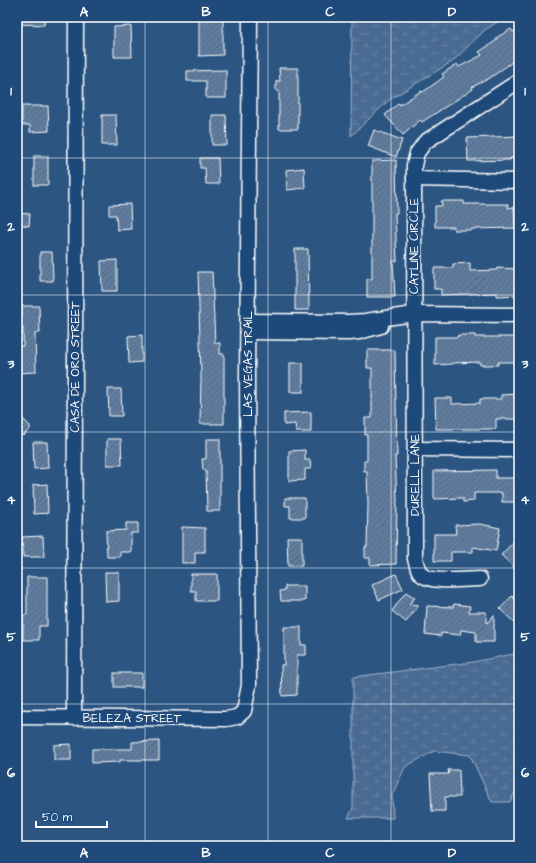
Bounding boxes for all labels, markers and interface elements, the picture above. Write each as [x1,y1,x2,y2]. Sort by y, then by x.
text: A [80,3,89,21]
text: B [201,3,211,21]
text: C [325,3,335,21]
text: D [448,3,457,21]
text: 1 [10,82,12,100]
text: 1 [524,82,526,100]
street label: CATLINE CIRCLE [406,198,423,294]
text: 2 [6,218,15,236]
text: 2 [520,218,529,236]
street label: CASA DE ORO STREET [67,301,84,432]
street label: LAS VEGAS TRAIL [240,311,257,417]
text: 3 [7,355,15,373]
text: 3 [521,355,529,373]
street label: DURELL LANE [407,434,424,516]
text: 4 [7,491,16,509]
text: 4 [521,491,530,509]
text: 5 [6,628,16,646]
text: 5 [520,628,530,646]
street label: BELEZA STREET [83,710,182,727]
text: 6 [7,764,16,782]
text: 6 [521,764,530,782]
scale bar [36,803,107,829]
text: 50 m [42,809,73,826]
text: A [80,844,89,862]
text: B [201,844,211,862]
text: C [325,844,335,862]
text: D [448,844,457,862]

